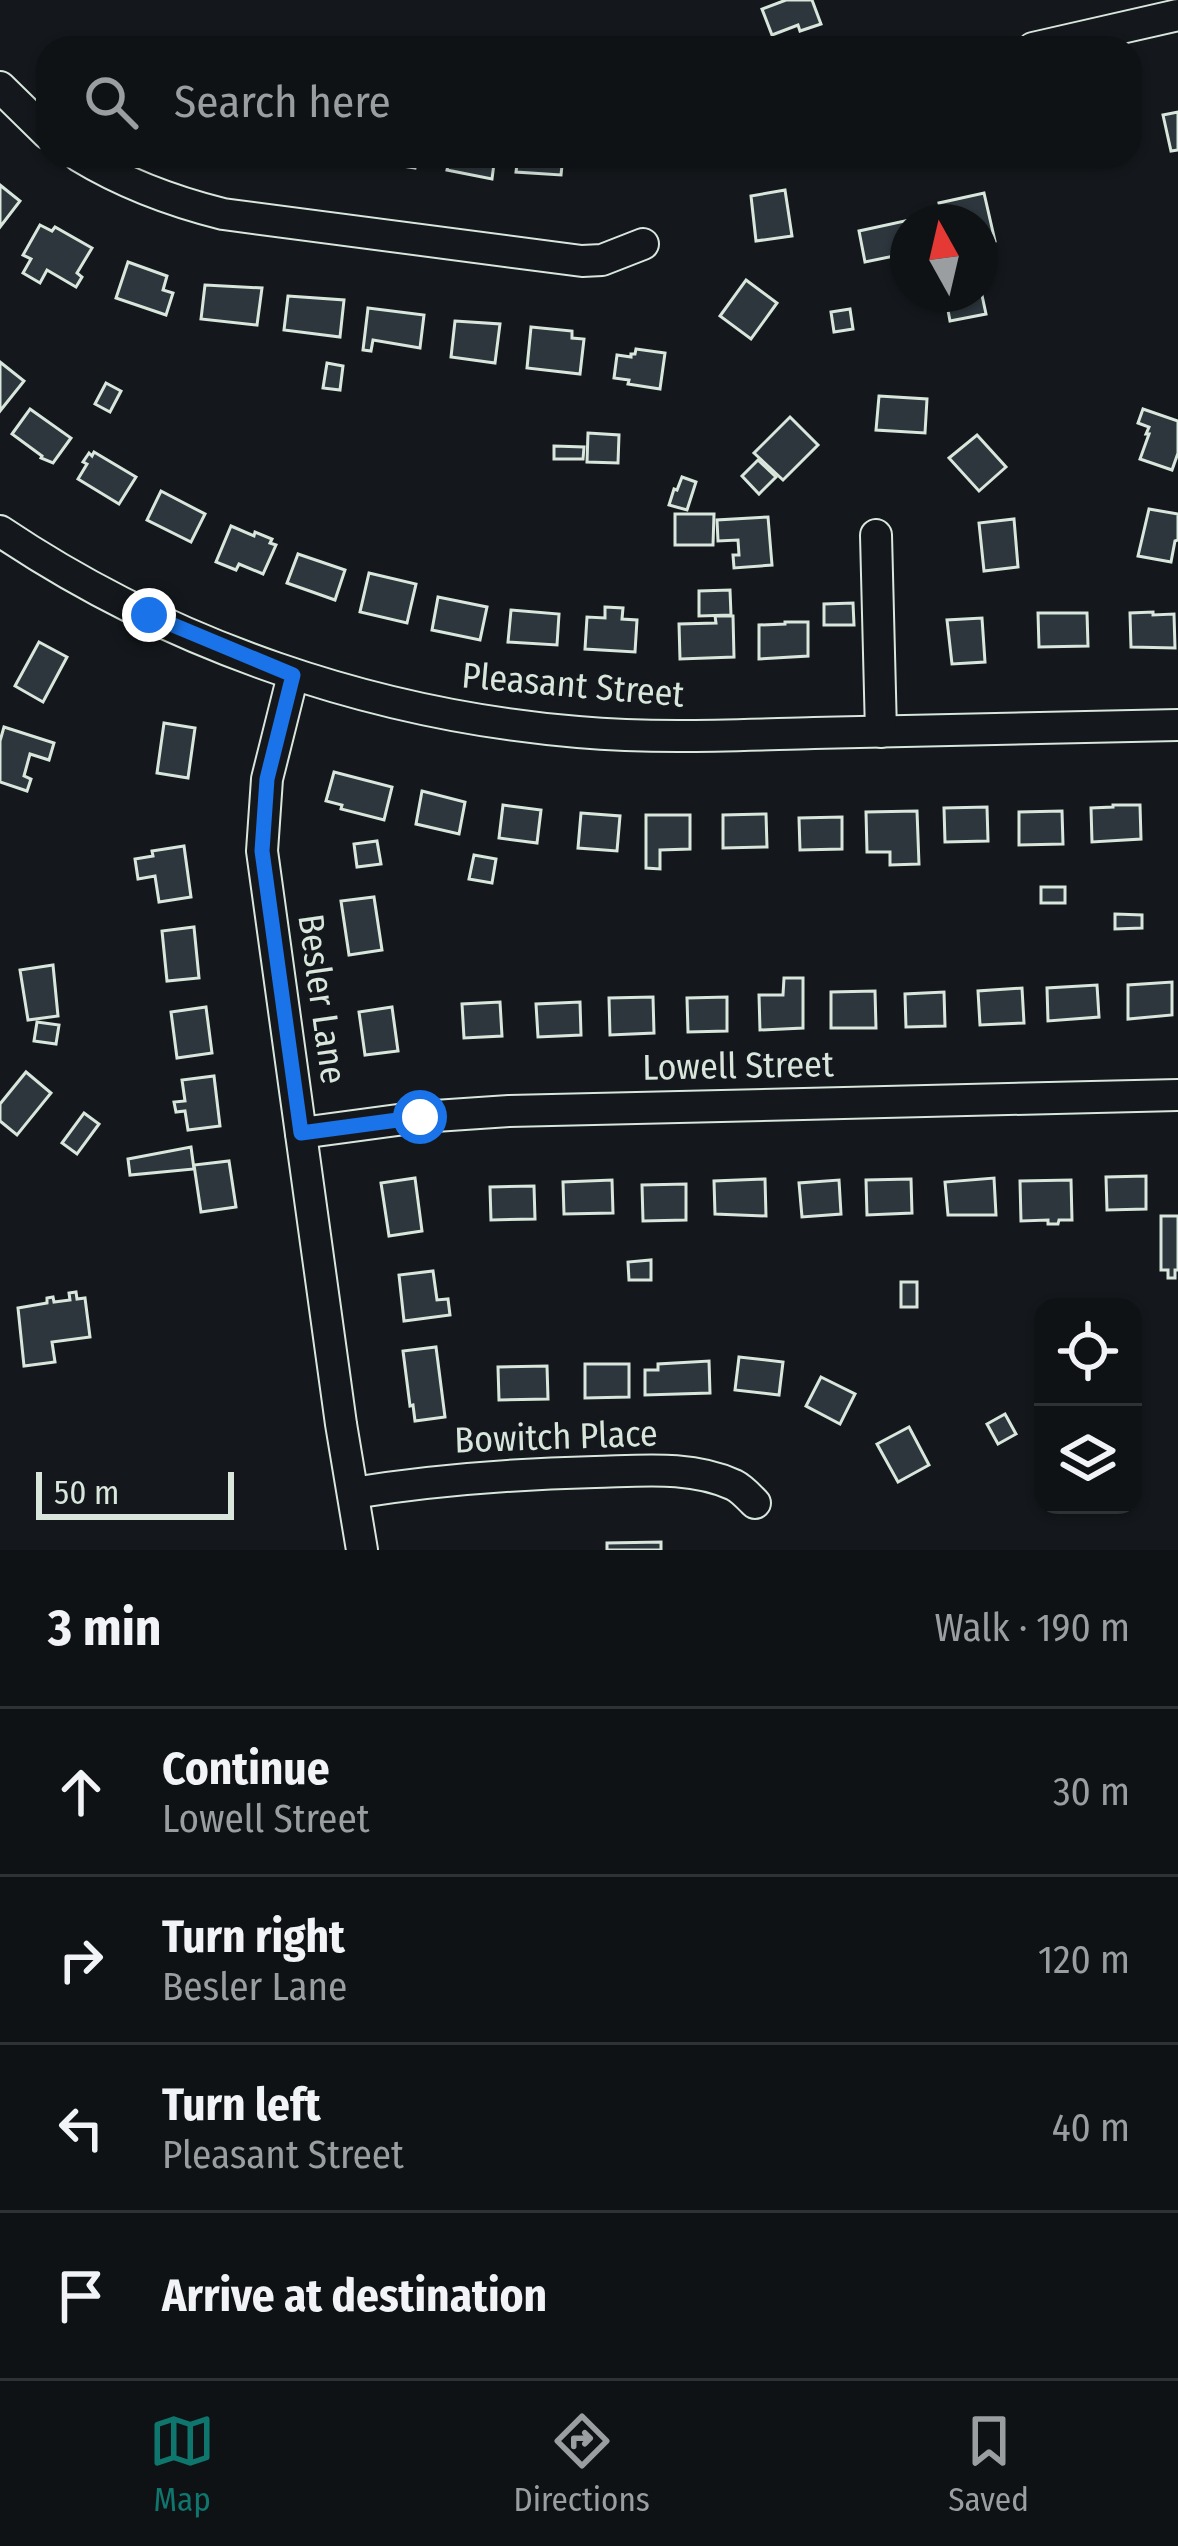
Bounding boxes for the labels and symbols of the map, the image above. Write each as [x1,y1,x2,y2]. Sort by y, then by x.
north arrow [890,204,998,312]
route end [122,588,176,642]
street label: Pleasant Street [460,653,686,717]
street label: Besler Lane [288,911,356,1087]
street label: Lowell Street [642,1042,834,1090]
route start [393,1090,447,1144]
street label: Bowitch Place [454,1411,658,1463]
scale bar [36,1466,234,1519]

